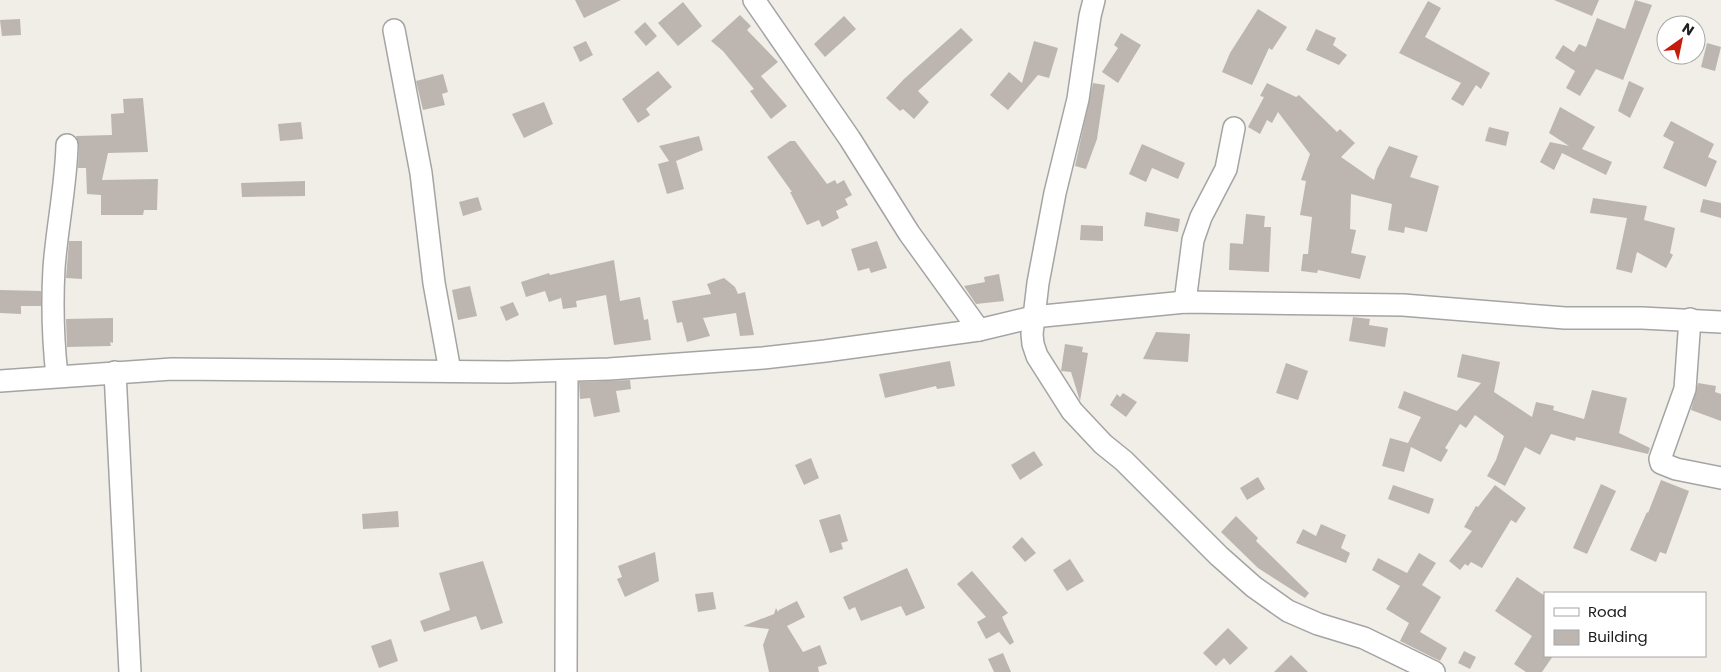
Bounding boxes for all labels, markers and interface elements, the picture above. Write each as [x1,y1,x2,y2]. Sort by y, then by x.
north arrow [1656,15,1706,65]
text: N [1678,18,1698,40]
legend [1544,592,1706,657]
text: Road [1588,601,1627,622]
text: Building [1588,626,1648,647]

